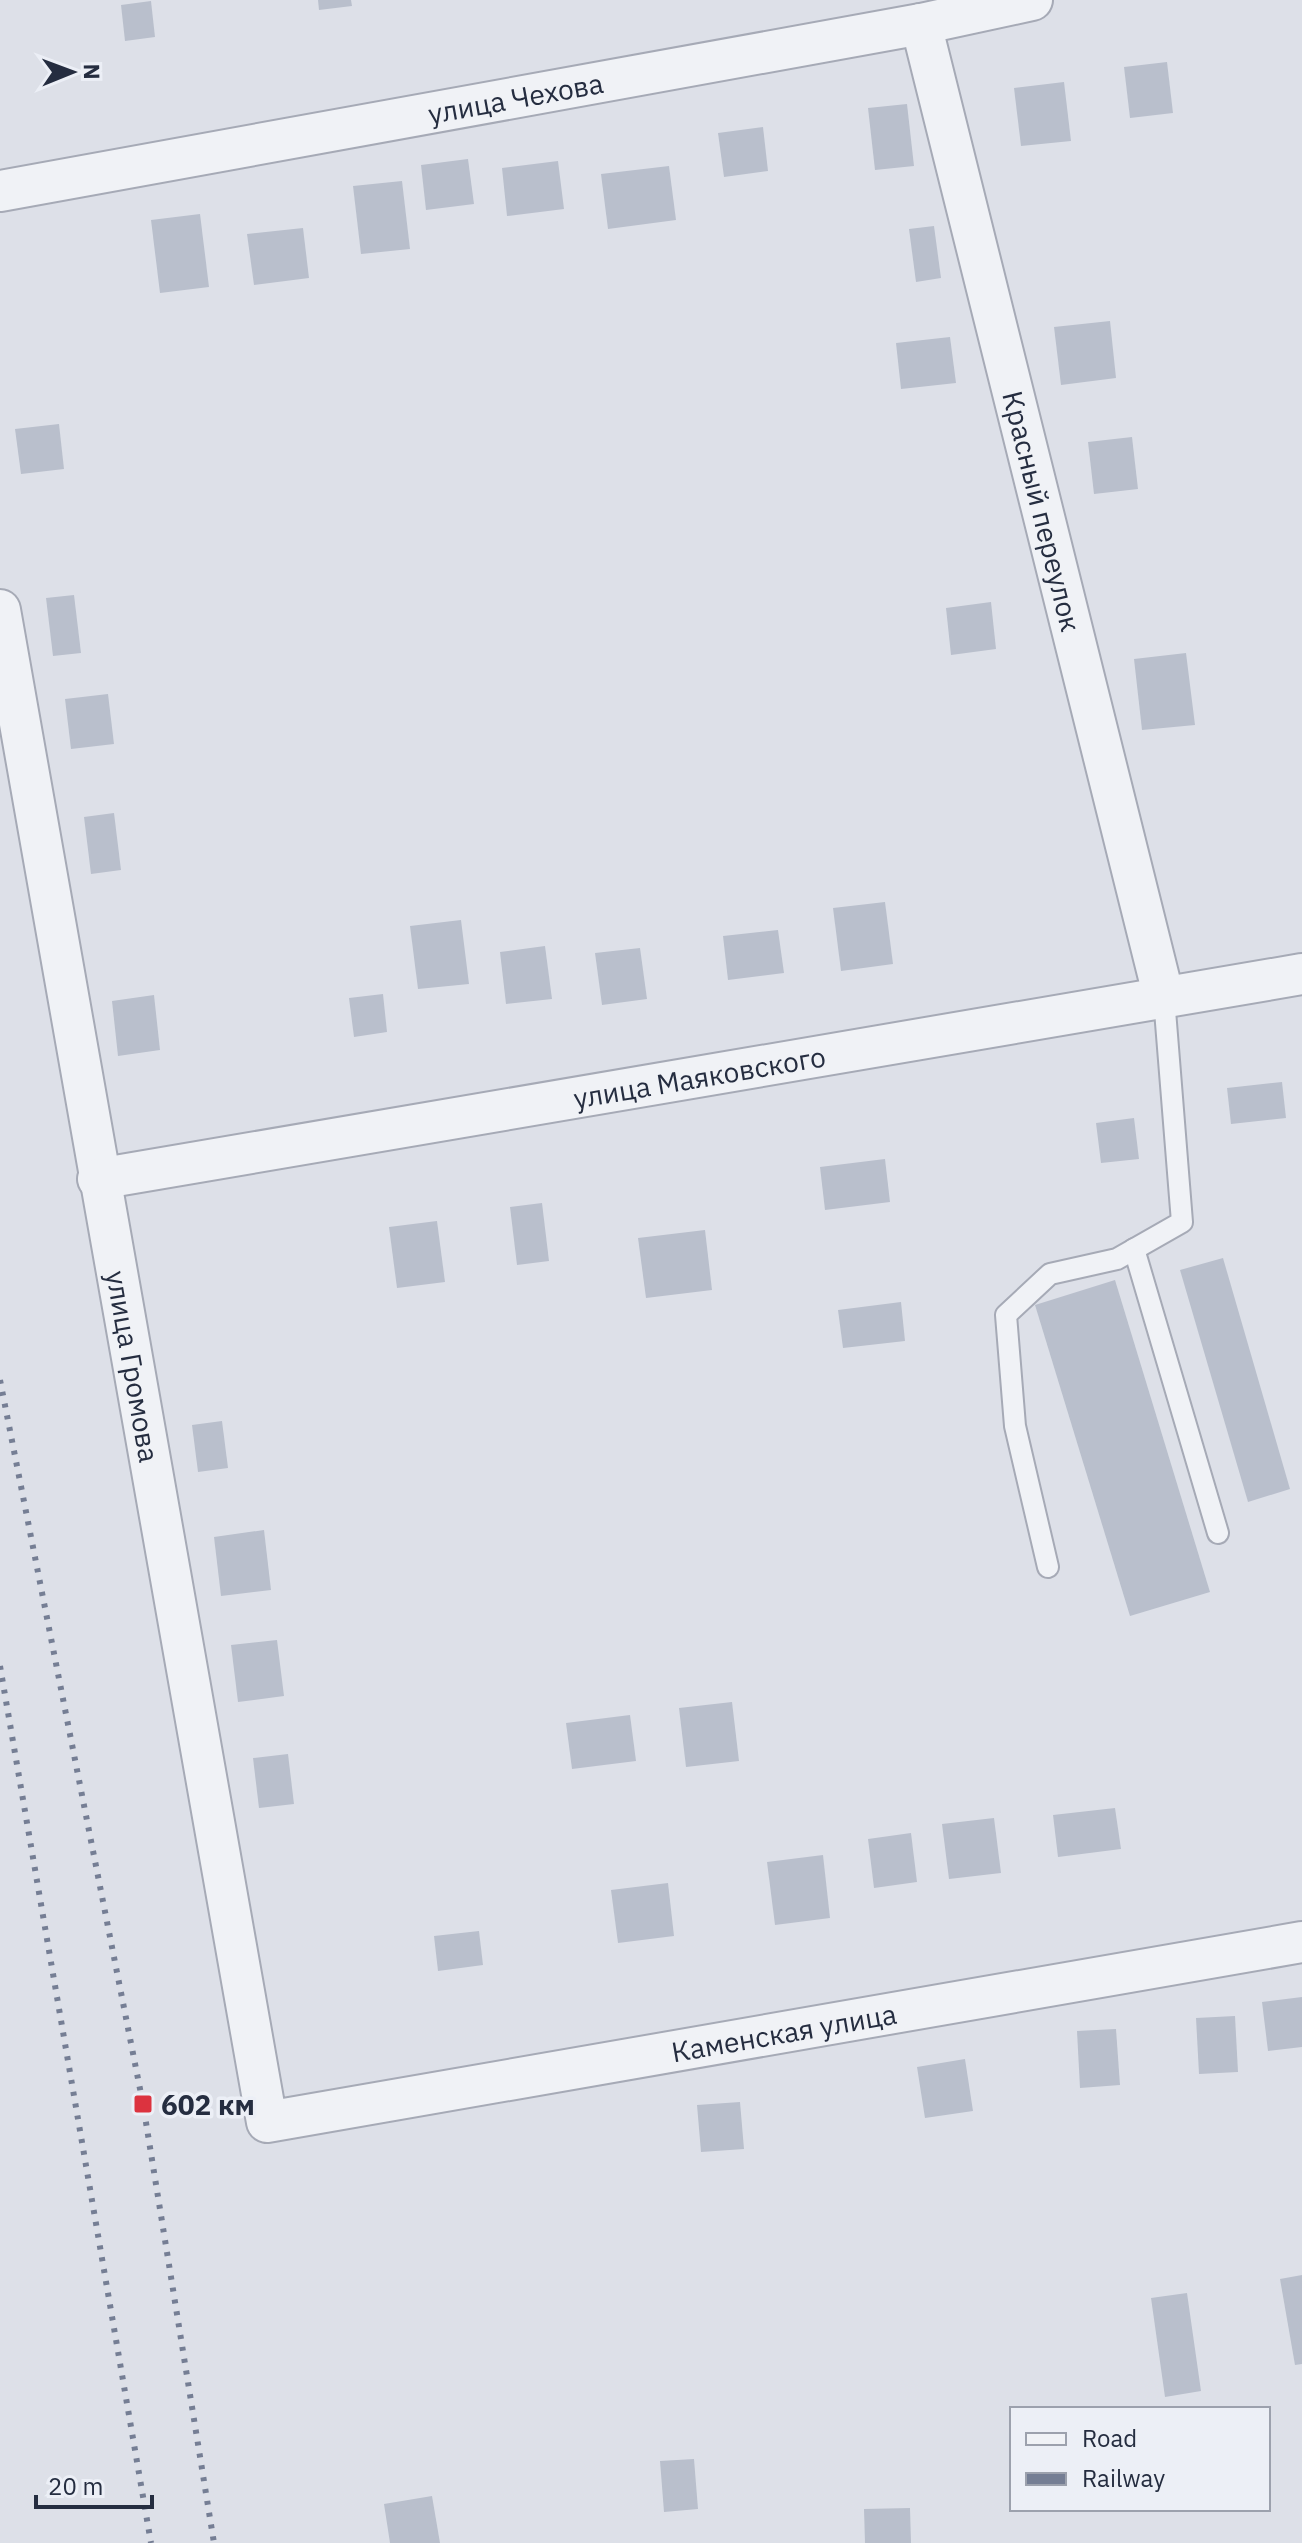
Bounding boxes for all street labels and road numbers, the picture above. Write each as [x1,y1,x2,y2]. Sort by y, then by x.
street label: улица Чехова [425,63,606,132]
street label: Красный переулок [995,387,1090,635]
street label: улица Маяковского [570,1037,828,1116]
street label: улица Громова [98,1268,169,1465]
street label: Каменская улица [668,1994,899,2070]

